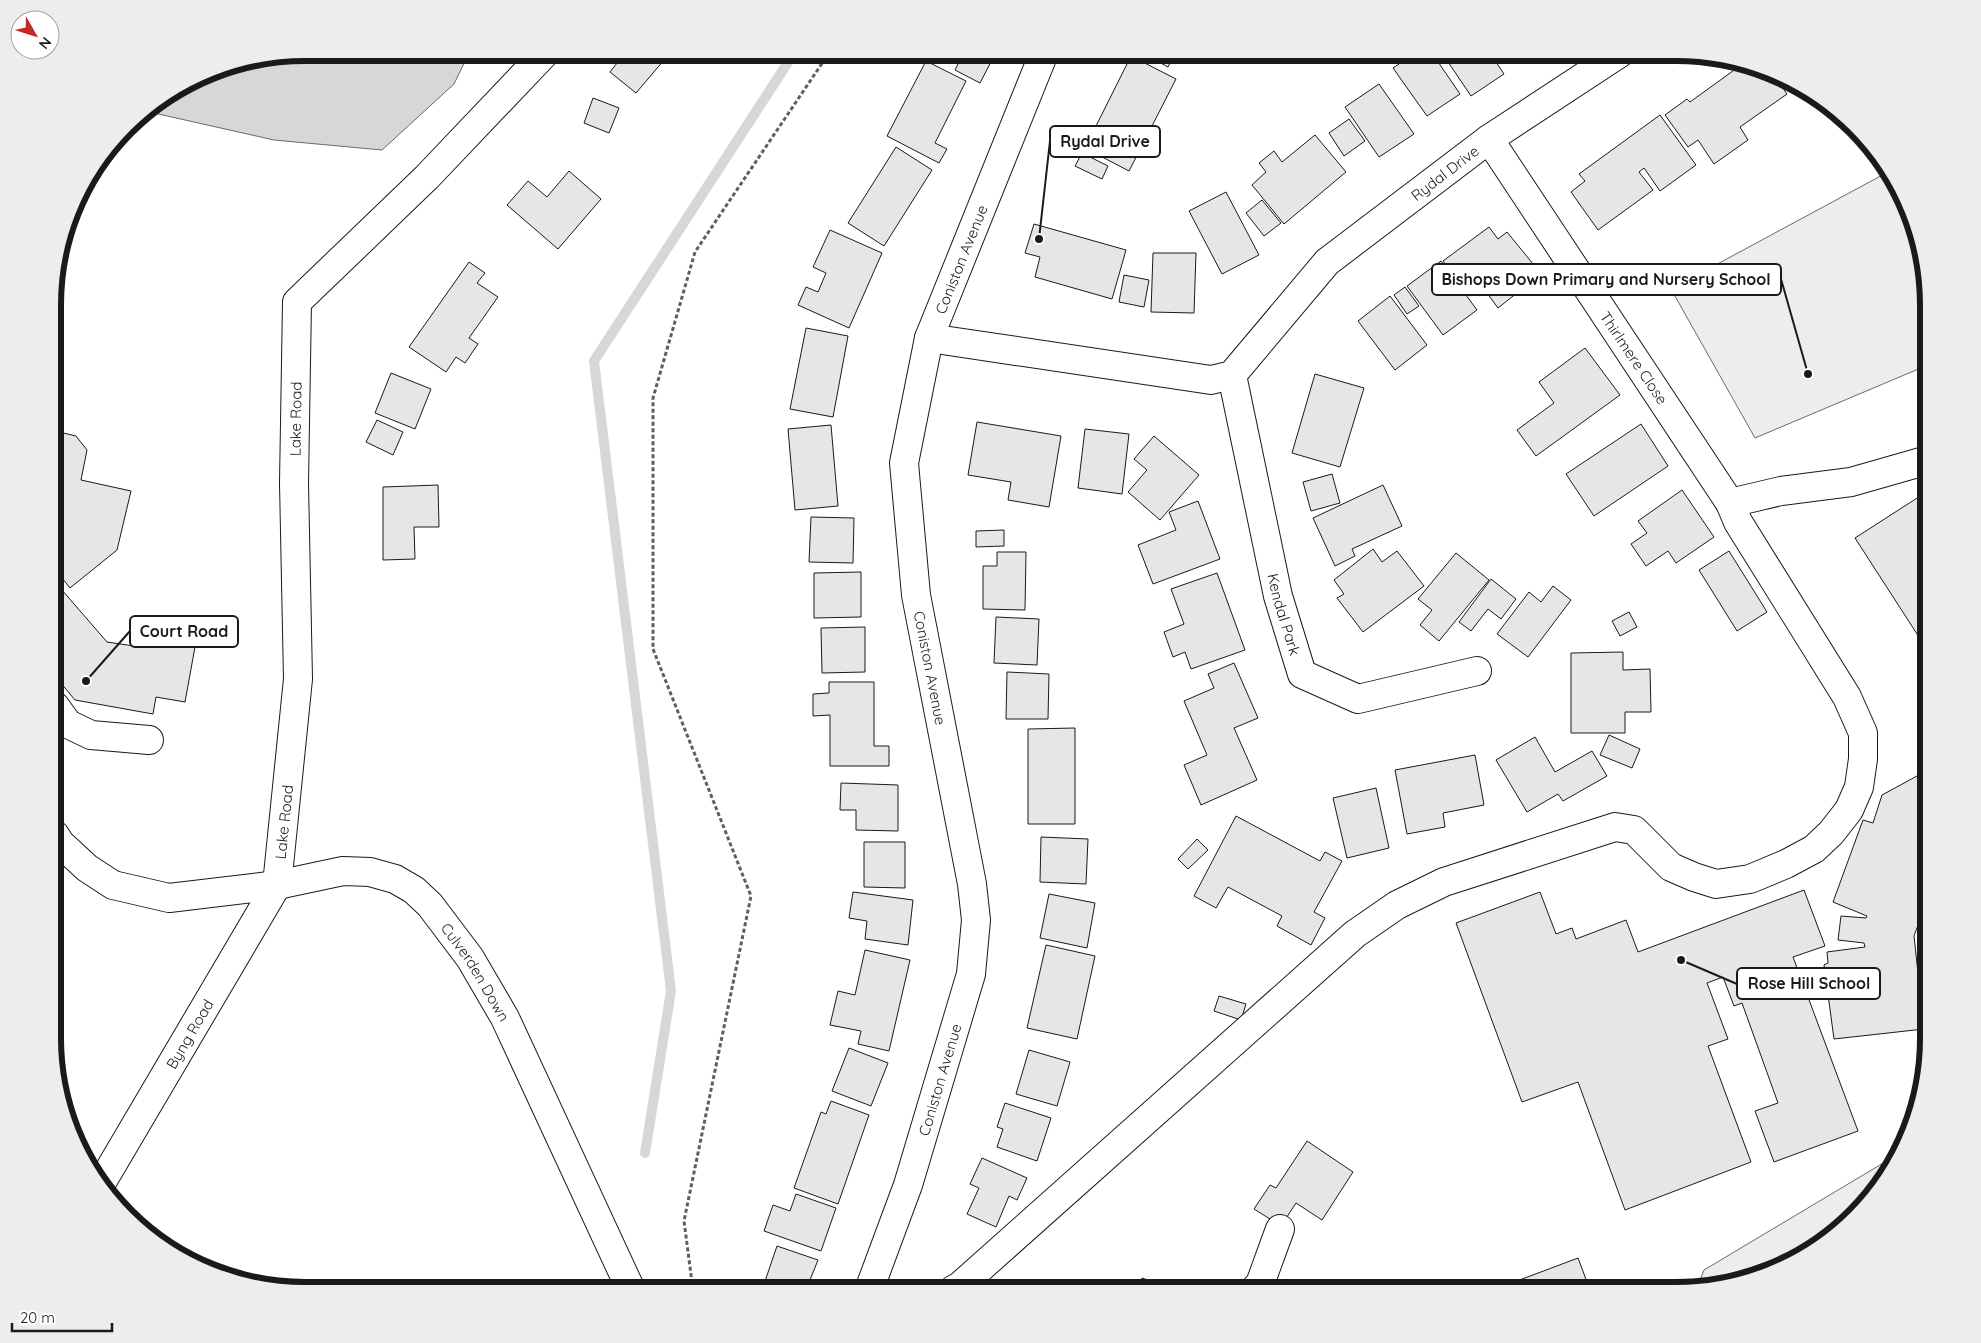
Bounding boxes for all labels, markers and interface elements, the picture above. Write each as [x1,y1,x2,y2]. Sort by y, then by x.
north arrow [10,10,60,60]
text: N [35,34,55,53]
callout: Rydal Drive [1050,126,1160,157]
text: Rydal Drive [1060,131,1150,151]
street label: Rydal Drive [1407,141,1482,205]
street label: Coniston Avenue [930,202,991,317]
callout: Bishops Down Primary and Nursery School [1432,264,1781,295]
text: Bishops Down Primary and Nursery School [1441,269,1771,289]
street label: Thirlmere Close [1596,308,1672,408]
street label: Lake Road [285,381,305,456]
street label: Kendal Park [1264,572,1305,658]
street label: Coniston Avenue [910,609,950,727]
callout: Court Road [130,616,238,647]
text: Court Road [140,621,228,641]
street label: Lake Road [270,784,297,860]
street label: Culverden Down [437,919,514,1025]
callout: Rose Hill School [1737,968,1880,999]
text: Rose Hill School [1748,973,1870,993]
street label: Byng Road [161,996,217,1072]
street label: Coniston Avenue [914,1021,965,1138]
scale bar [12,1300,112,1332]
text: 20 m [20,1308,55,1327]

